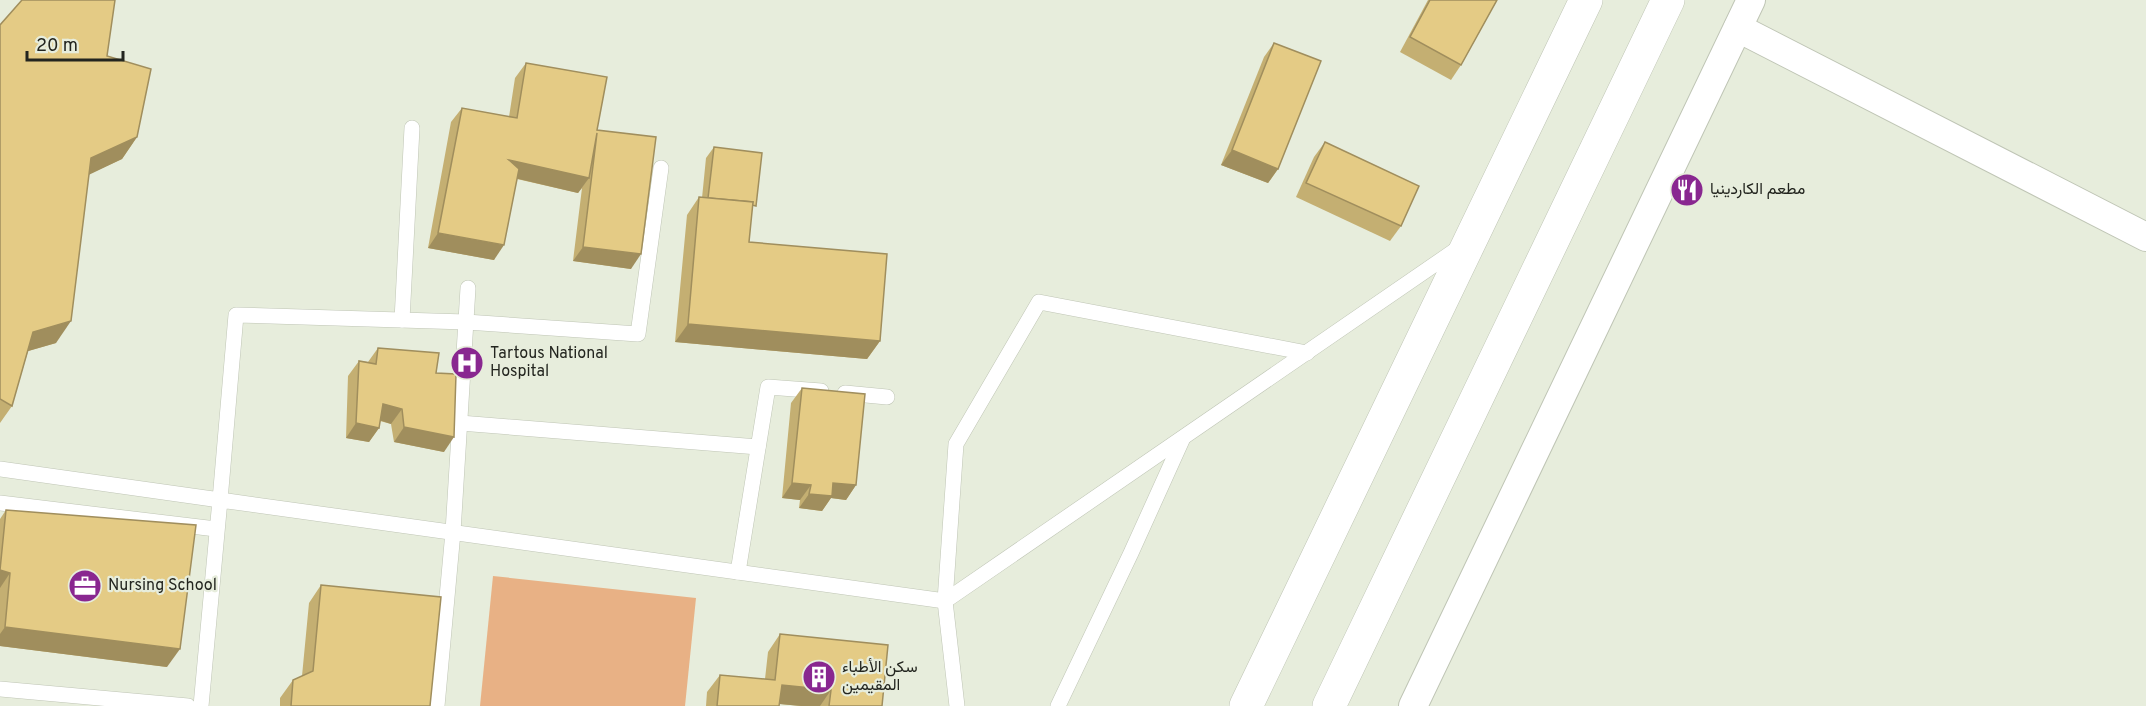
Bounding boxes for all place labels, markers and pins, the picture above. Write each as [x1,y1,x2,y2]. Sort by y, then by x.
restaurant icon: مطعم الكاردينيا [1669,172,1705,208]
place label: مطعم الكاردينيا [1710,180,1805,200]
place label: Tartous National Hospital [490,344,608,382]
hospital icon: Tartous National Hospital [449,345,485,381]
office icon: Nursing School [67,568,103,604]
place label: Nursing School [108,576,217,596]
place label: سكن الأطباء المقيمين [842,658,918,696]
building icon: سكن الأطباء المقيمين [801,659,837,695]

